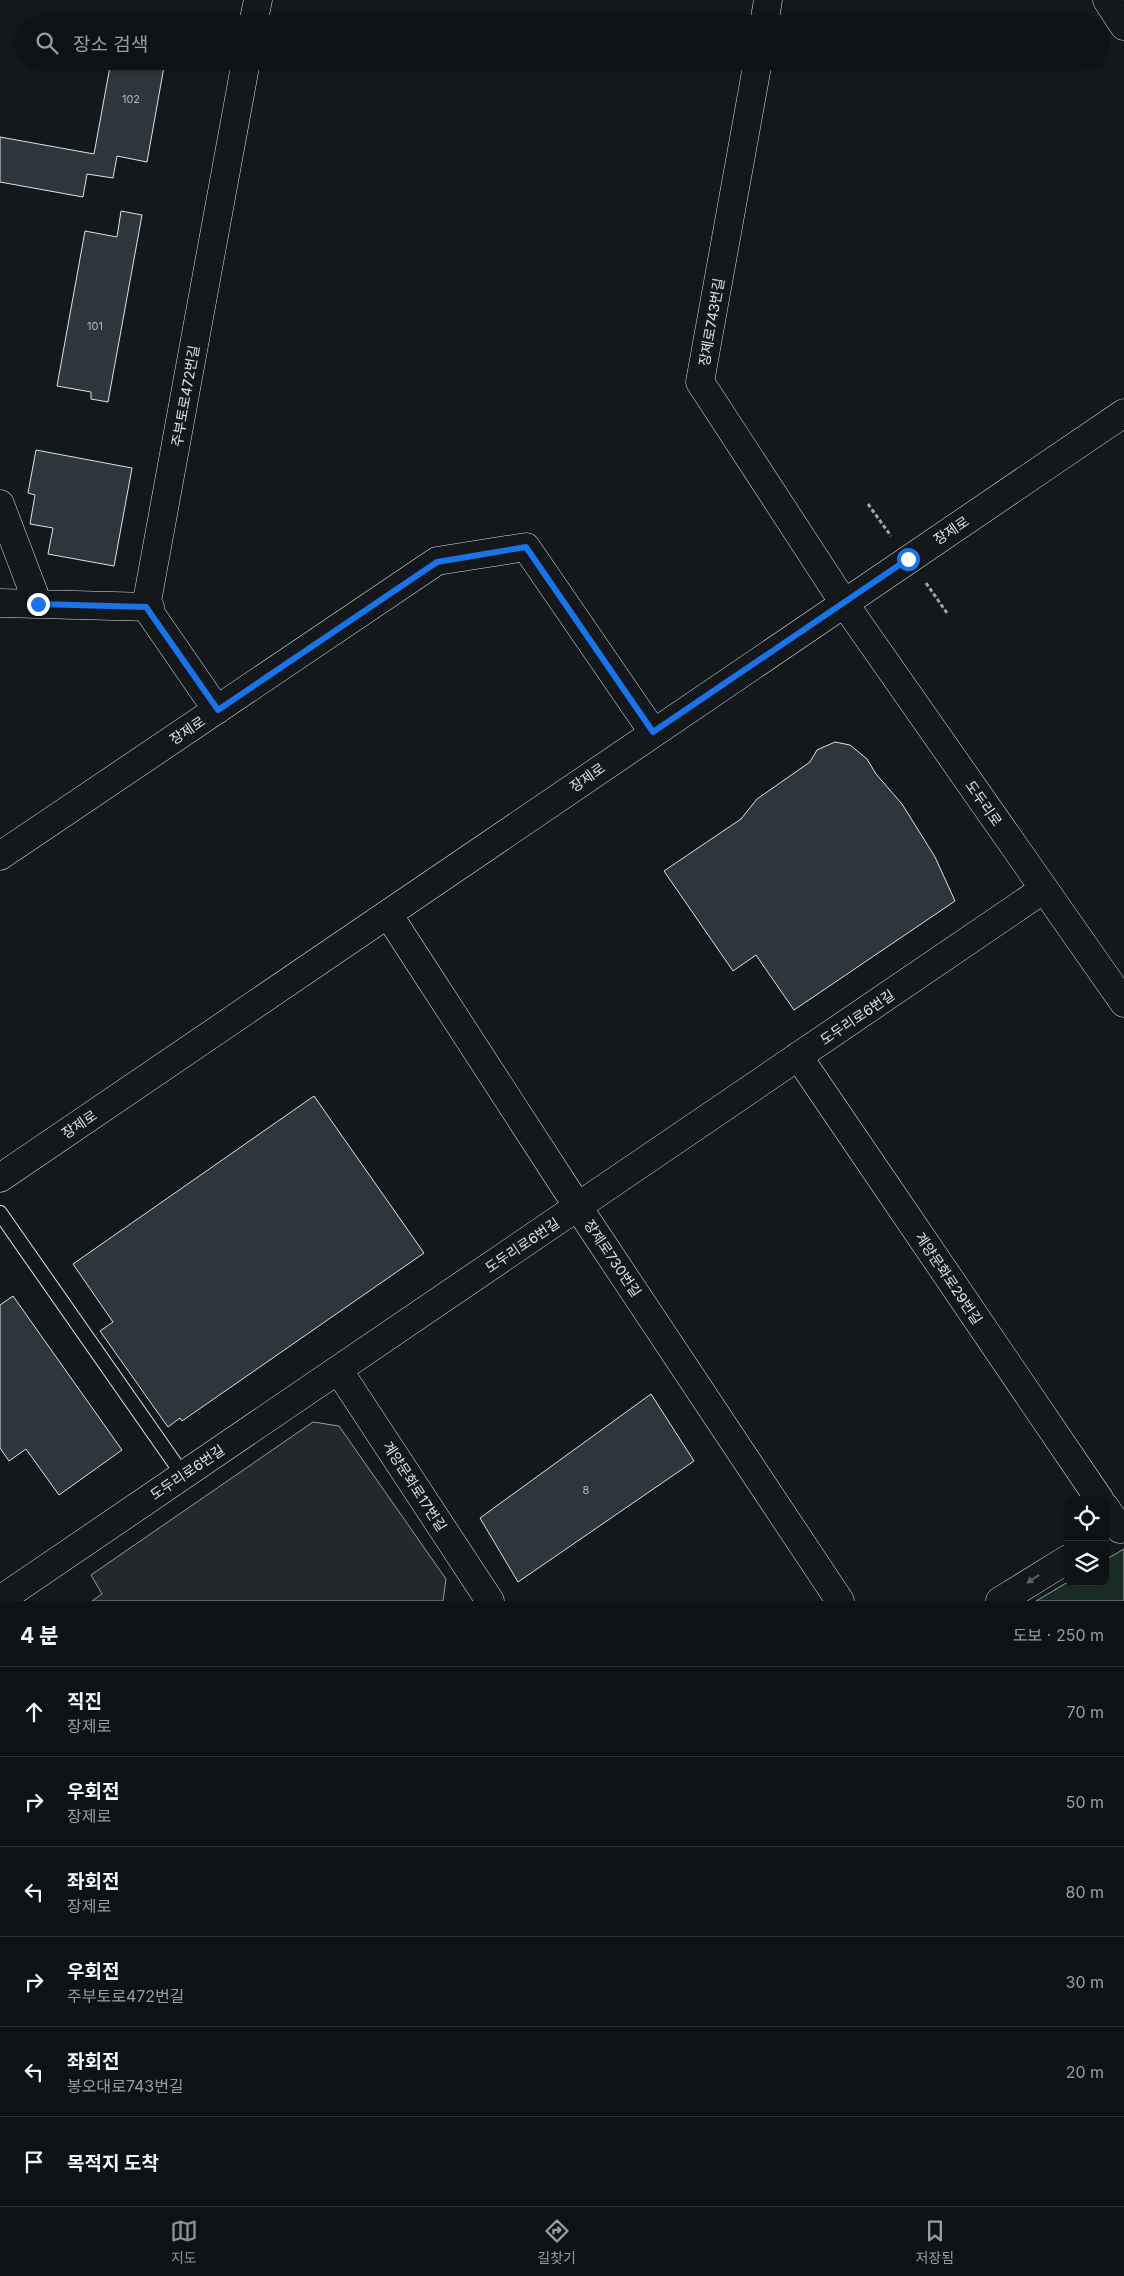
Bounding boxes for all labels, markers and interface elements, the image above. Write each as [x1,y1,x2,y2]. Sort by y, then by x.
search box [15,15,1109,70]
icon: search [33,29,61,57]
text: 장소 검색 [73,33,148,56]
house number: 102 [122,92,140,106]
street label: 장제로743번길 [695,277,727,367]
house number: 101 [87,319,103,333]
street label: 주부토로472번길 [168,344,202,448]
street label: 장제로 [930,512,972,548]
route start [897,548,920,571]
route end [27,593,50,616]
street label: 장제로 [166,712,208,748]
street label: 장제로 [566,759,608,795]
street label: 도두리로 [962,777,1006,829]
street label: 도두리로6번길 [817,986,897,1048]
street label: 장제로 [58,1106,100,1142]
street label: 도두리로6번길 [482,1214,562,1276]
street label: 장제로730번길 [581,1216,645,1300]
street label: 계양문화로29번길 [912,1229,986,1327]
street label: 계양문화로17번길 [380,1438,450,1534]
street label: 도두리로6번길 [147,1441,227,1503]
house number: 8 [583,1483,590,1497]
map controls [1064,1496,1109,1586]
button: locate [1064,1496,1109,1541]
button: layers [1064,1541,1109,1586]
one-way arrow [1027,1574,1040,1584]
text: 4 분 [20,1623,59,1648]
text: 도보 · 250 m [1013,1625,1104,1645]
text: 직진 [67,1690,102,1713]
icon: ahead [20,1698,48,1726]
text: 70 m [1067,1702,1104,1722]
text: 장제로 [67,1716,111,1736]
text: 우회전 [67,1780,119,1803]
icon: right [20,1788,48,1816]
text: 50 m [1066,1792,1104,1812]
text: 장제로 [67,1806,111,1826]
text: 좌회전 [67,1870,119,1893]
icon: left [20,1878,48,1906]
text: 80 m [1065,1882,1104,1902]
text: 장제로 [67,1896,111,1916]
text: 우회전 [67,1960,119,1983]
icon: right [20,1968,48,1996]
text: 30 m [1066,1972,1104,1992]
text: 주부토로472번길 [67,1986,184,2006]
text: 좌회전 [67,2050,119,2073]
icon: left [20,2058,48,2086]
text: 20 m [1066,2062,1104,2082]
text: 봉오대로743번길 [67,2076,184,2096]
icon: arrive [20,2148,48,2176]
text: 목적지 도착 [67,2152,159,2175]
tab: 지도 [170,2217,198,2267]
tab: 길찾기 [537,2217,576,2267]
tab: 저장됨 [916,2217,954,2267]

